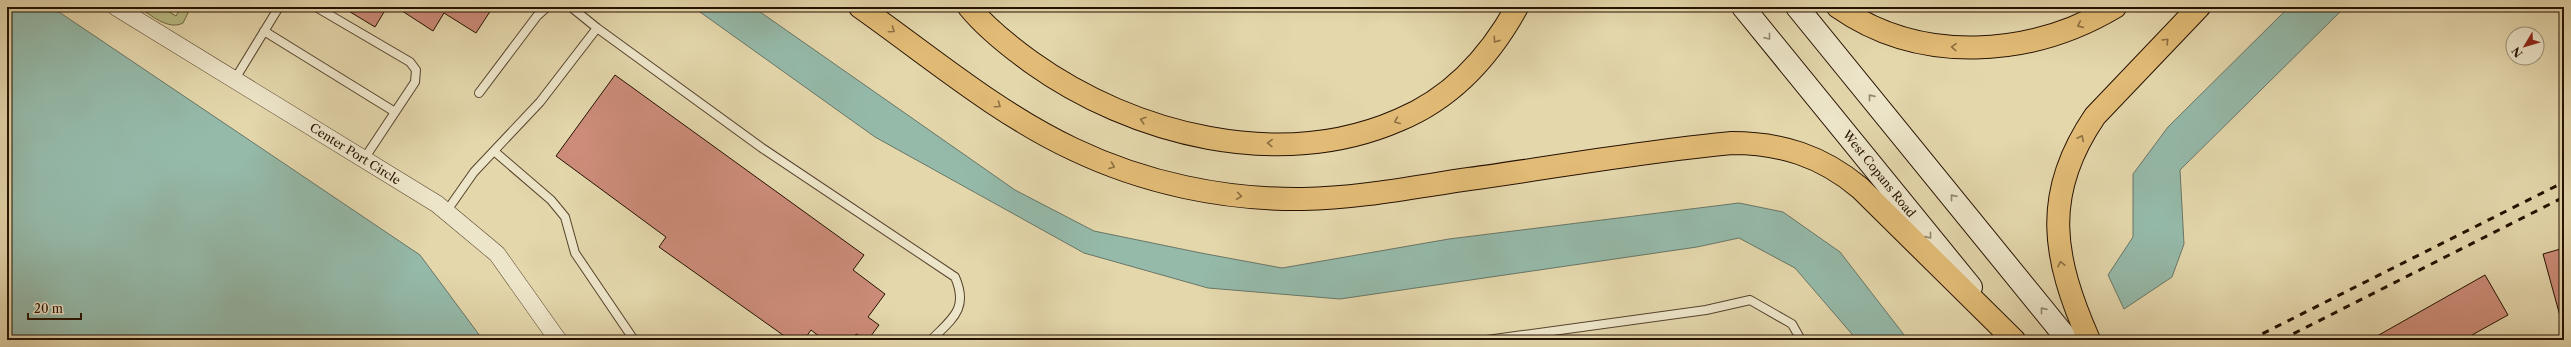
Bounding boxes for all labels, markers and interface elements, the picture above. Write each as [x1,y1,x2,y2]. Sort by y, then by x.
one-way arrow [2077,20,2085,28]
one-way arrow [888,25,895,32]
north arrow [2505,26,2545,66]
one-way arrow [1763,33,1770,40]
one-way arrow [1493,36,1501,43]
one-way arrow [2161,38,2169,46]
one-way arrow [1951,42,1957,51]
text: N [2508,44,2526,60]
one-way arrow [1868,94,1875,101]
one-way arrow [994,100,1001,108]
one-way arrow [1139,116,1146,124]
one-way arrow [1394,116,1401,124]
street label: Center Port Circle [307,120,404,188]
street label: West Copans Road [1839,126,1919,221]
one-way arrow [2076,135,2084,142]
one-way arrow [1267,139,1273,147]
one-way arrow [1109,161,1116,169]
one-way arrow [1236,191,1242,200]
one-way arrow [1951,195,1958,202]
one-way arrow [1925,231,1932,238]
one-way arrow [2058,261,2066,267]
scale bar [28,295,81,321]
text: 20 m [34,301,63,316]
one-way arrow [2041,307,2048,314]

